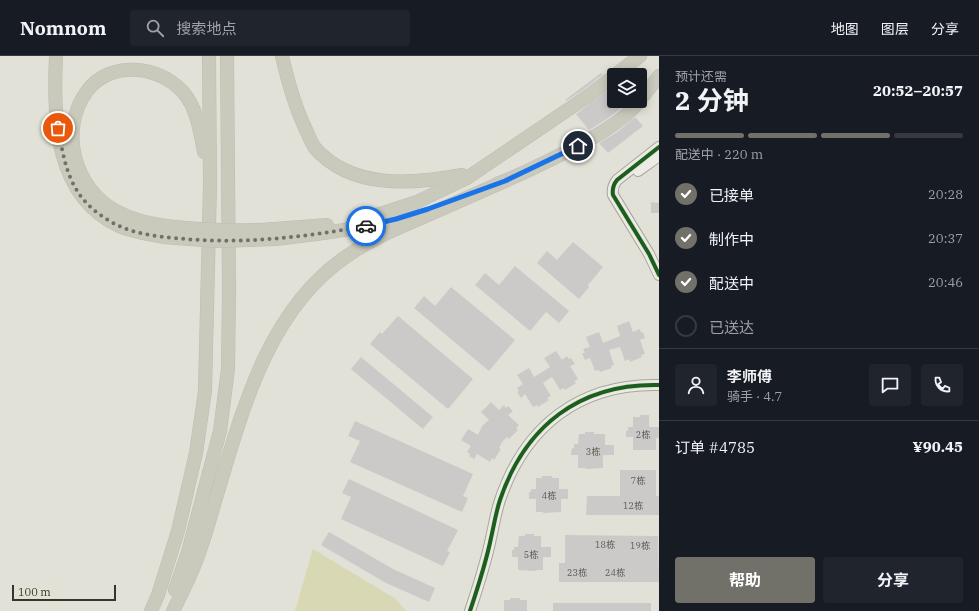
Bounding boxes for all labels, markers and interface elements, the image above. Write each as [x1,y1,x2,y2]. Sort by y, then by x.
search box [130,10,410,46]
text: Nomnom [20,16,106,40]
icon: search [144,17,166,39]
text: 搜索地点 [176,19,236,38]
text: 地图 [831,20,859,38]
text: 图层 [881,20,909,38]
text: 分享 [931,20,959,38]
map controls [607,68,647,108]
button: layers [607,68,647,108]
text: 预计还需 [675,68,727,85]
text: 20:52–20:57 [873,81,963,100]
text: 2 分钟 [675,83,749,117]
pin [41,111,75,145]
icon: bag [47,117,69,139]
pin [561,129,595,163]
icon: home [567,135,589,157]
text: 配送中 · 220 m [675,146,763,163]
icon: check [675,183,697,205]
text: 已接单 [709,186,754,205]
text: 20:28 [928,186,963,203]
courier [346,206,386,246]
icon: car [355,215,377,237]
icon: check [675,227,697,249]
text: 制作中 [709,230,754,249]
text: 20:37 [928,230,963,247]
icon: check [675,271,697,293]
text: 配送中 [709,274,754,293]
text: 20:46 [928,274,963,291]
text: 已送达 [709,318,754,337]
button: person [675,364,717,406]
button: chat [869,364,911,406]
button: phone [921,364,963,406]
text: 李师傅 [727,367,772,386]
text: 骑手 · 4.7 [727,388,782,405]
house number: 2栋 [636,429,650,440]
text: ¥90.45 [913,437,963,456]
text: 订单 #4785 [675,438,755,457]
house number: 3栋 [586,446,600,457]
house number: 7栋 [631,475,645,486]
house number: 4栋 [542,490,556,501]
house number: 12栋 [623,500,643,511]
house number: 18栋 [595,539,615,550]
house number: 19栋 [630,540,650,551]
house number: 5栋 [524,549,538,560]
button: 帮助 [675,557,815,603]
button: 分享 [823,557,963,603]
house number: 23栋 [567,567,587,578]
house number: 24栋 [605,567,625,578]
scale bar [12,583,116,602]
text: 100 m [18,585,51,599]

